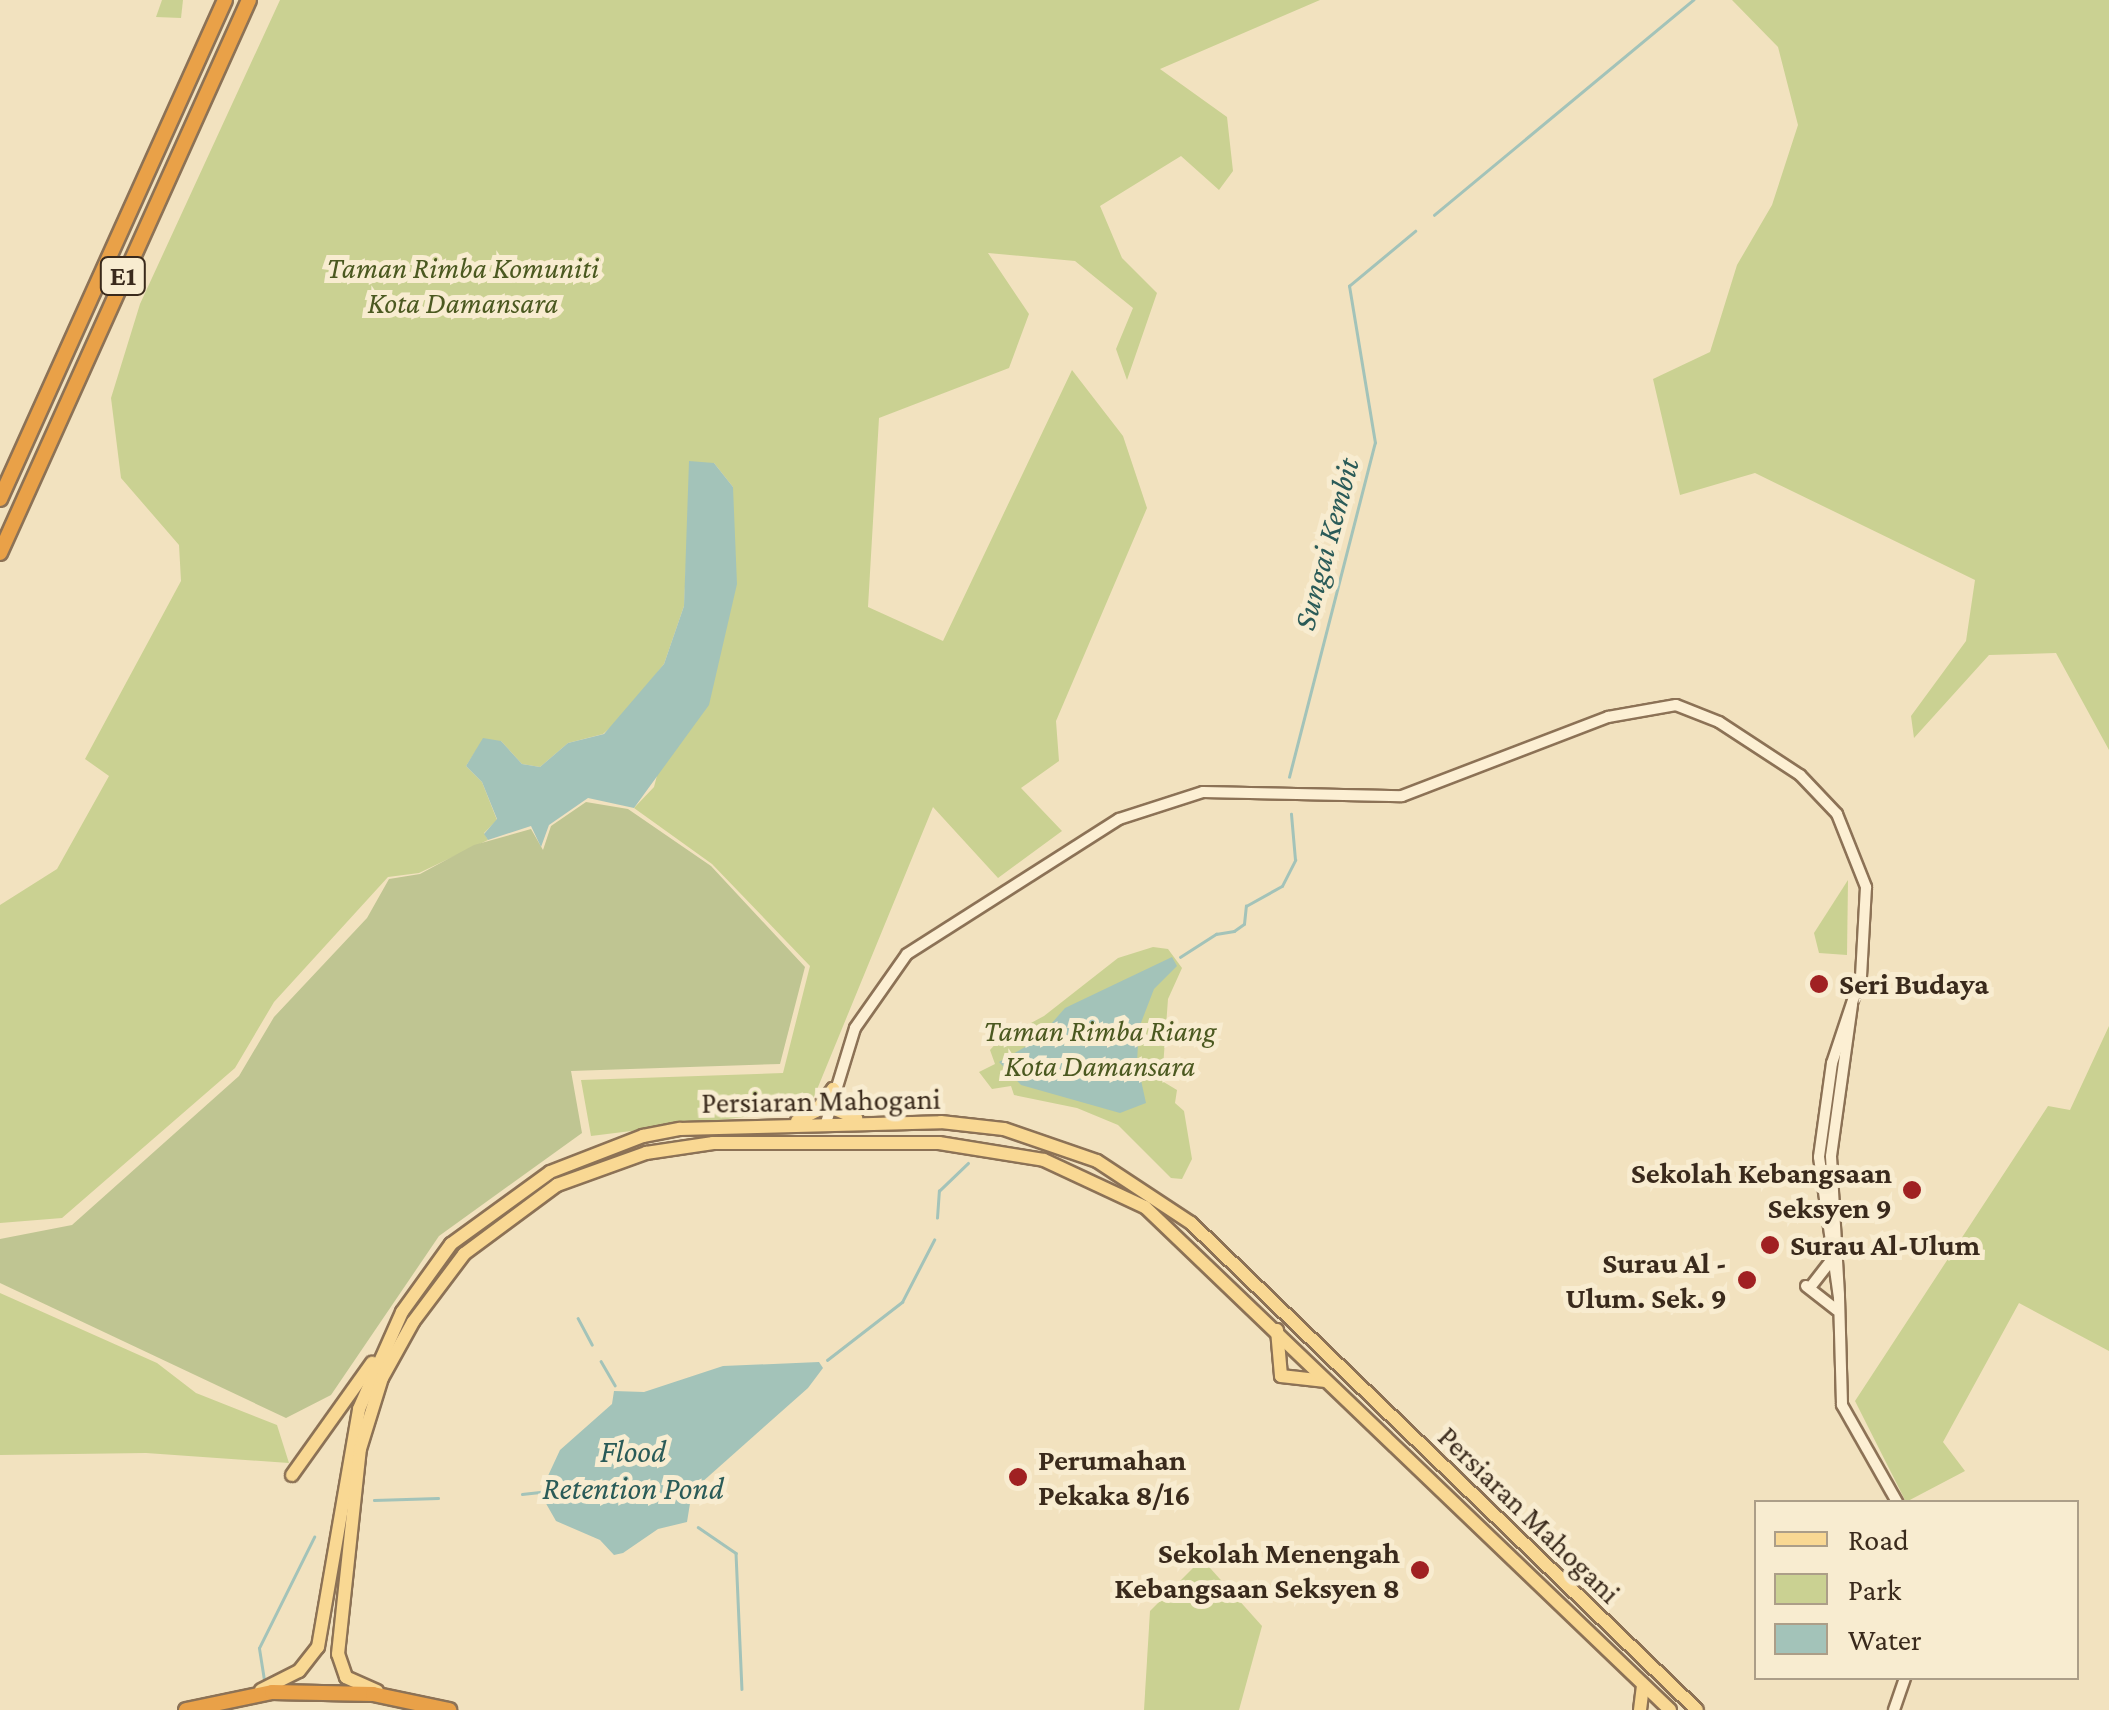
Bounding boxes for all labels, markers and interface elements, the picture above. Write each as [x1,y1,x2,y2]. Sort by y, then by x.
park label: Taman Rimba Komuniti Kota Damansara [327,250,599,320]
road number: E1 [98,253,148,299]
water label: Sungai Kembit [1285,454,1367,634]
place label: Seri Budaya [1839,966,1989,1002]
marker: Seri Budaya [1808,973,1830,995]
park label: Taman Rimba Riang Kota Damansara [984,1013,1216,1084]
street label: Persiaran Mahogani [701,1081,941,1121]
place label: Sekolah Kebangsaan Seksyen 9 [1631,1155,1892,1226]
marker: Sekolah Kebangsaan Seksyen 9 [1901,1179,1923,1201]
place label: Surau Al-Ulum [1790,1227,1980,1263]
marker: Surau Al-Ulum [1759,1234,1781,1256]
place label: Surau Al - Ulum. Sek. 9 [1565,1245,1727,1316]
marker: Surau Al - Ulum. Sek. 9 [1736,1269,1758,1291]
street label: Persiaran Mahogani [1430,1419,1628,1611]
water label: Flood Retention Pond [542,1433,724,1508]
place label: Perumahan Pekaka 8/16 [1038,1442,1191,1512]
marker: Perumahan Pekaka 8/16 [1007,1466,1029,1488]
legend [1754,1500,2079,1680]
text: Road [1848,1523,1909,1556]
place label: Sekolah Menengah Kebangsaan Seksyen 8 [1114,1535,1400,1606]
marker: Sekolah Menengah Kebangsaan Seksyen 8 [1409,1559,1431,1581]
text: Park [1848,1573,1901,1606]
text: Water [1848,1623,1922,1656]

